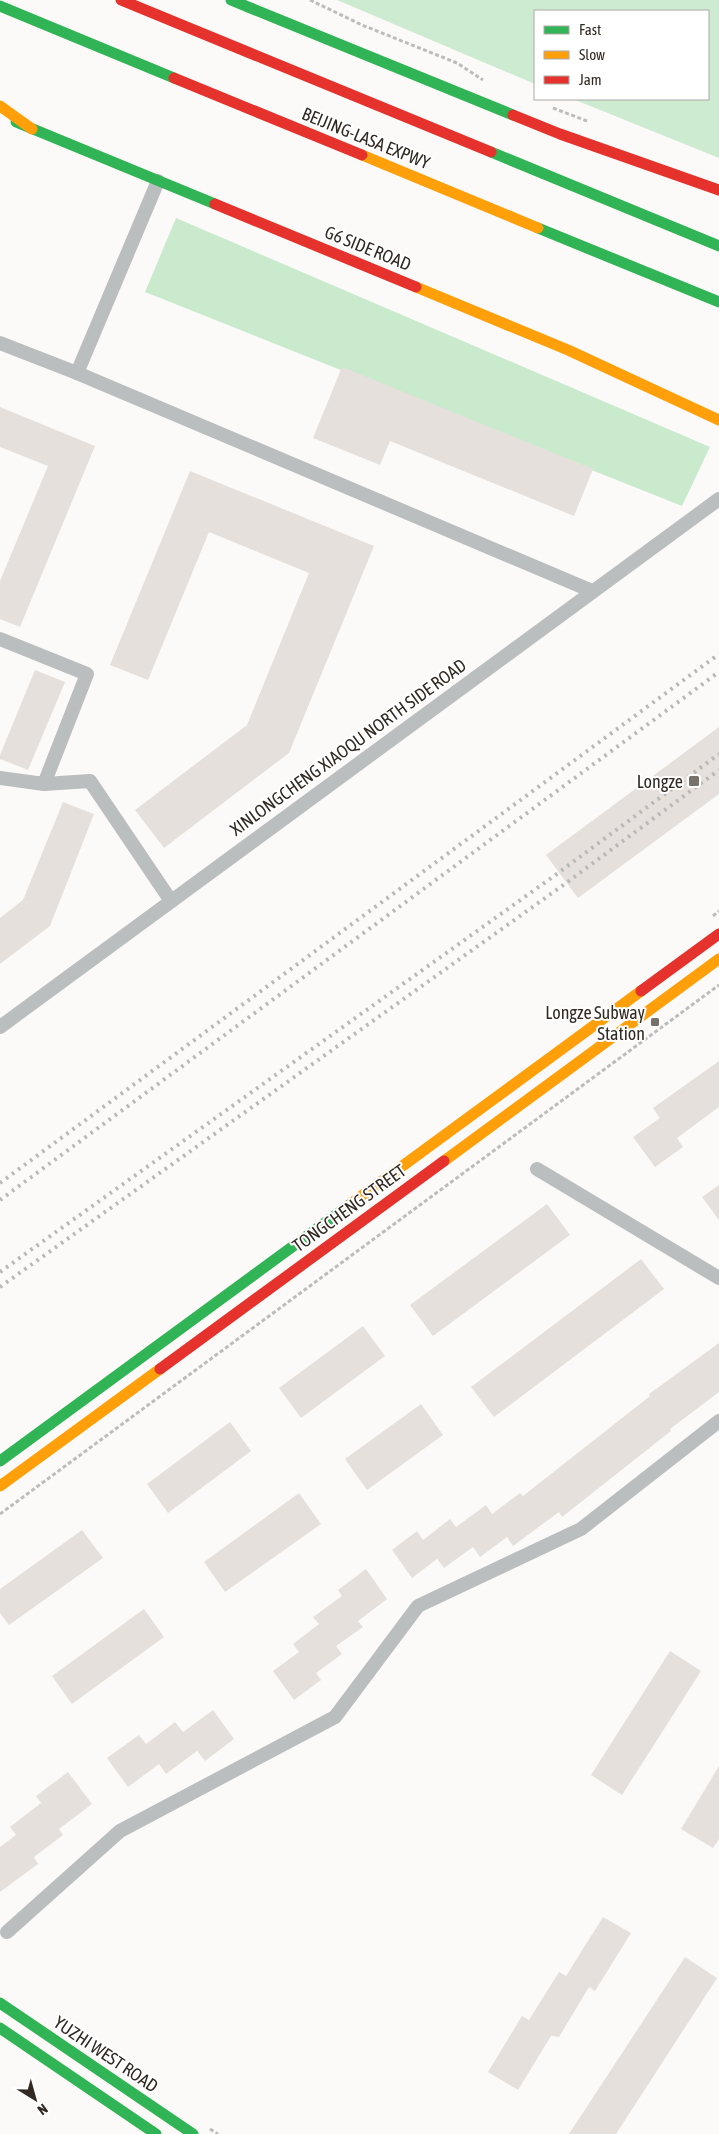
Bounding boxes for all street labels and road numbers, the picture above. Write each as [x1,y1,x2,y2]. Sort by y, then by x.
street label: BEIJING-LASA EXPWY [299,103,433,173]
street label: G6 SIDE ROAD [322,221,414,275]
street label: XINLONGCHENG XIAOQU NORTH SIDE ROAD [226,654,470,840]
street label: TONGCHENG STREET [288,1160,410,1256]
street label: YUZHI WEST ROAD [50,2011,162,2097]

